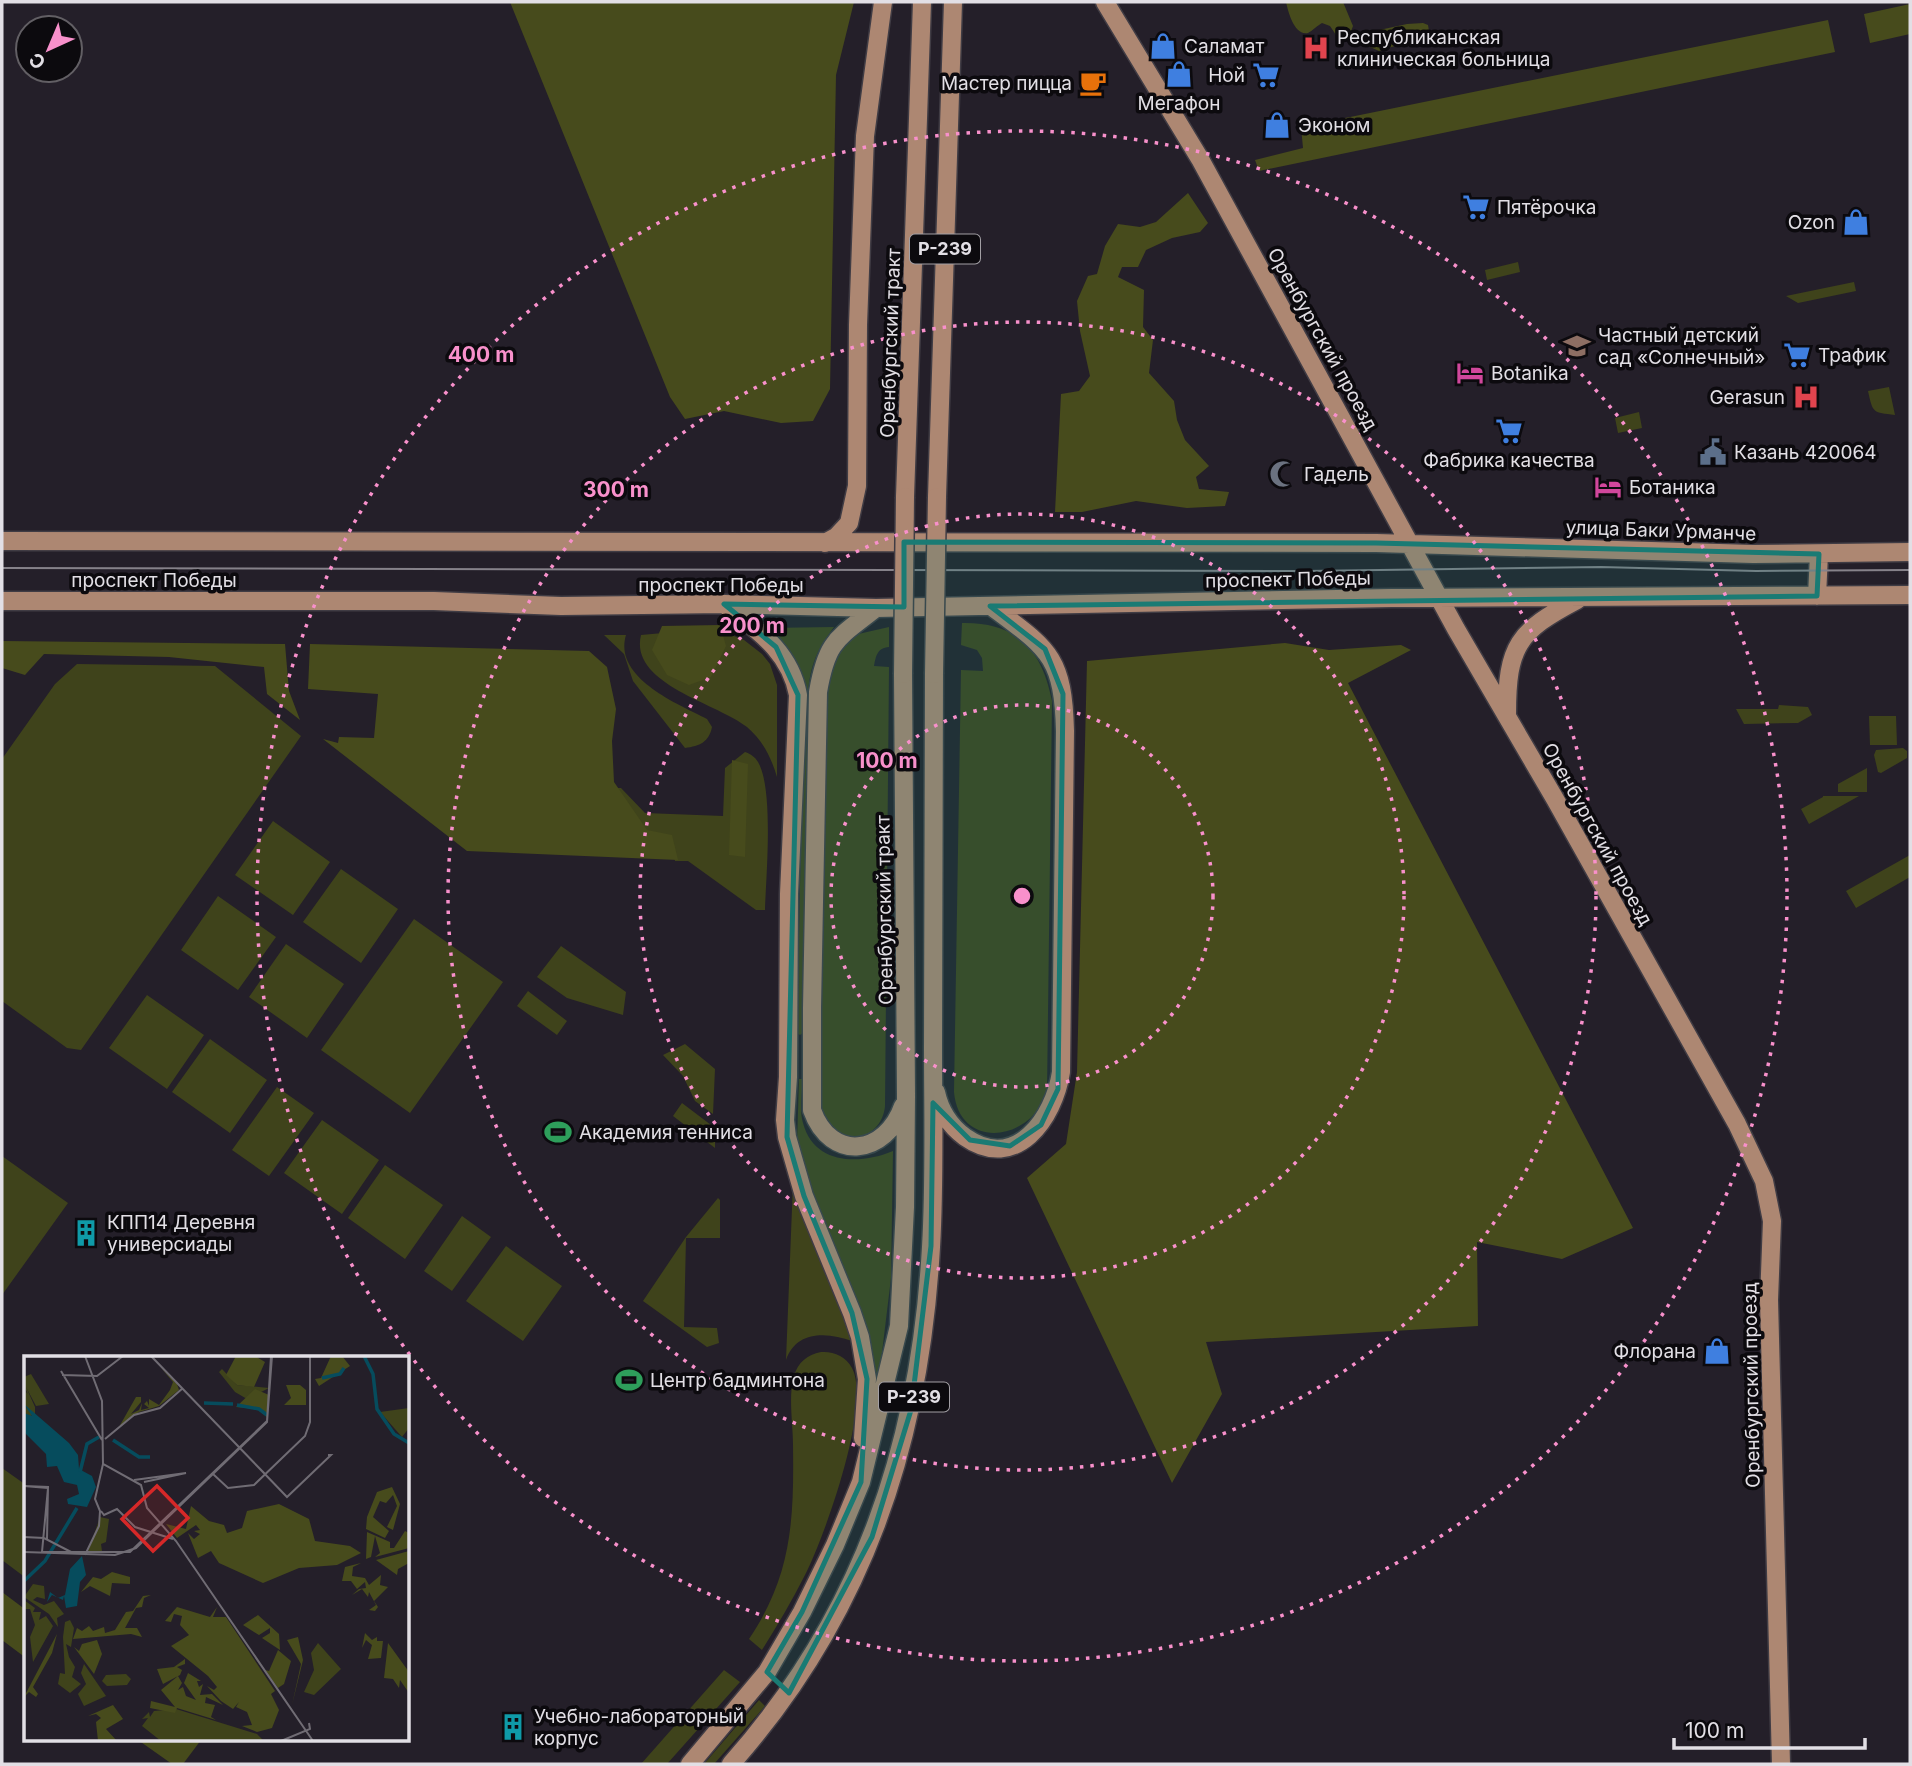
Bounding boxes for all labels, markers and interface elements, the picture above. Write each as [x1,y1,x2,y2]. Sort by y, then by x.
north arrow [14,14,84,84]
place label: Республиканская клиническая больница [1337,26,1550,71]
shop icon: Саламат [1148,31,1178,61]
hospital icon: Республиканская клиническая больница [1301,33,1331,63]
place label: Саламат [1184,35,1264,58]
text: С [24,48,51,74]
shop icon: Мегафон [1164,59,1194,89]
supermarket icon: Ной [1251,60,1281,90]
place label: Ной [1208,64,1245,87]
cafe icon: Мастер пицца [1078,68,1108,98]
place label: Мастер пицца [941,72,1072,95]
place label: Мегафон [1138,92,1220,115]
shop icon: Эконом [1262,110,1292,140]
place label: Эконом [1298,114,1370,137]
supermarket icon: Пятёрочка [1461,192,1491,222]
place label: Пятёрочка [1497,196,1596,219]
shop icon: Ozon [1841,207,1871,237]
place label: Ozon [1788,211,1835,234]
road number: Р-239 [910,234,980,264]
street label: Оренбургский проезд [1263,244,1382,435]
street label: Оренбургский тракт [876,248,905,438]
place label: Частный детский сад «Солнечный» [1598,324,1765,369]
school or university icon: Частный детский сад «Солнечный» [1562,331,1592,361]
supermarket icon: Трафик [1782,340,1812,370]
text: 400 m [448,342,514,367]
place label: Трафик [1818,344,1887,367]
hotel icon: Botanika [1455,358,1485,388]
place label: Botanika [1491,362,1569,385]
hospital icon: Gerasun [1791,382,1821,412]
place label: Gerasun [1709,386,1785,409]
supermarket icon: Фабрика качества [1494,416,1524,446]
public building icon: Казань 420064 [1698,437,1728,467]
place label: Казань 420064 [1734,441,1877,464]
place label: Фабрика качества [1423,449,1595,472]
mosque icon: Гадель [1268,459,1298,489]
place label: Гадель [1304,463,1369,486]
hotel icon: Ботаника [1593,472,1623,502]
place label: Ботаника [1629,476,1716,499]
text: 300 m [583,477,649,502]
street label: улица Баки Урманче [1565,516,1757,545]
street label: проспект Победы [1205,567,1371,592]
street label: проспект Победы [71,569,237,592]
street label: проспект Победы [638,574,804,597]
text: 200 m [719,613,785,638]
street label: Оренбургский проезд [1538,739,1657,930]
text: 100 m [856,748,918,773]
street label: Оренбургский тракт [871,815,898,1005]
centre of rings [1010,884,1034,908]
sports icon: Академия тенниса [543,1117,573,1147]
place label: Академия тенниса [579,1121,753,1144]
place label: КПП14 Деревня универсиады [107,1211,255,1256]
building icon: КПП14 Деревня универсиады [71,1218,101,1248]
street label: Оренбургский проезд [1738,1282,1765,1488]
shop icon: Флорана [1702,1336,1732,1366]
place label: Флорана [1614,1340,1696,1363]
inset map [24,1356,410,1742]
sports icon: Центр бадминтона [614,1365,644,1395]
place label: Центр бадминтона [650,1369,825,1392]
road number: Р-239 [879,1382,949,1412]
place label: Учебно-лабораторный корпус [534,1705,744,1750]
scale bar [1674,1706,1865,1750]
building icon: Учебно-лабораторный корпус [498,1712,528,1742]
text: 100 m [1685,1718,1744,1743]

